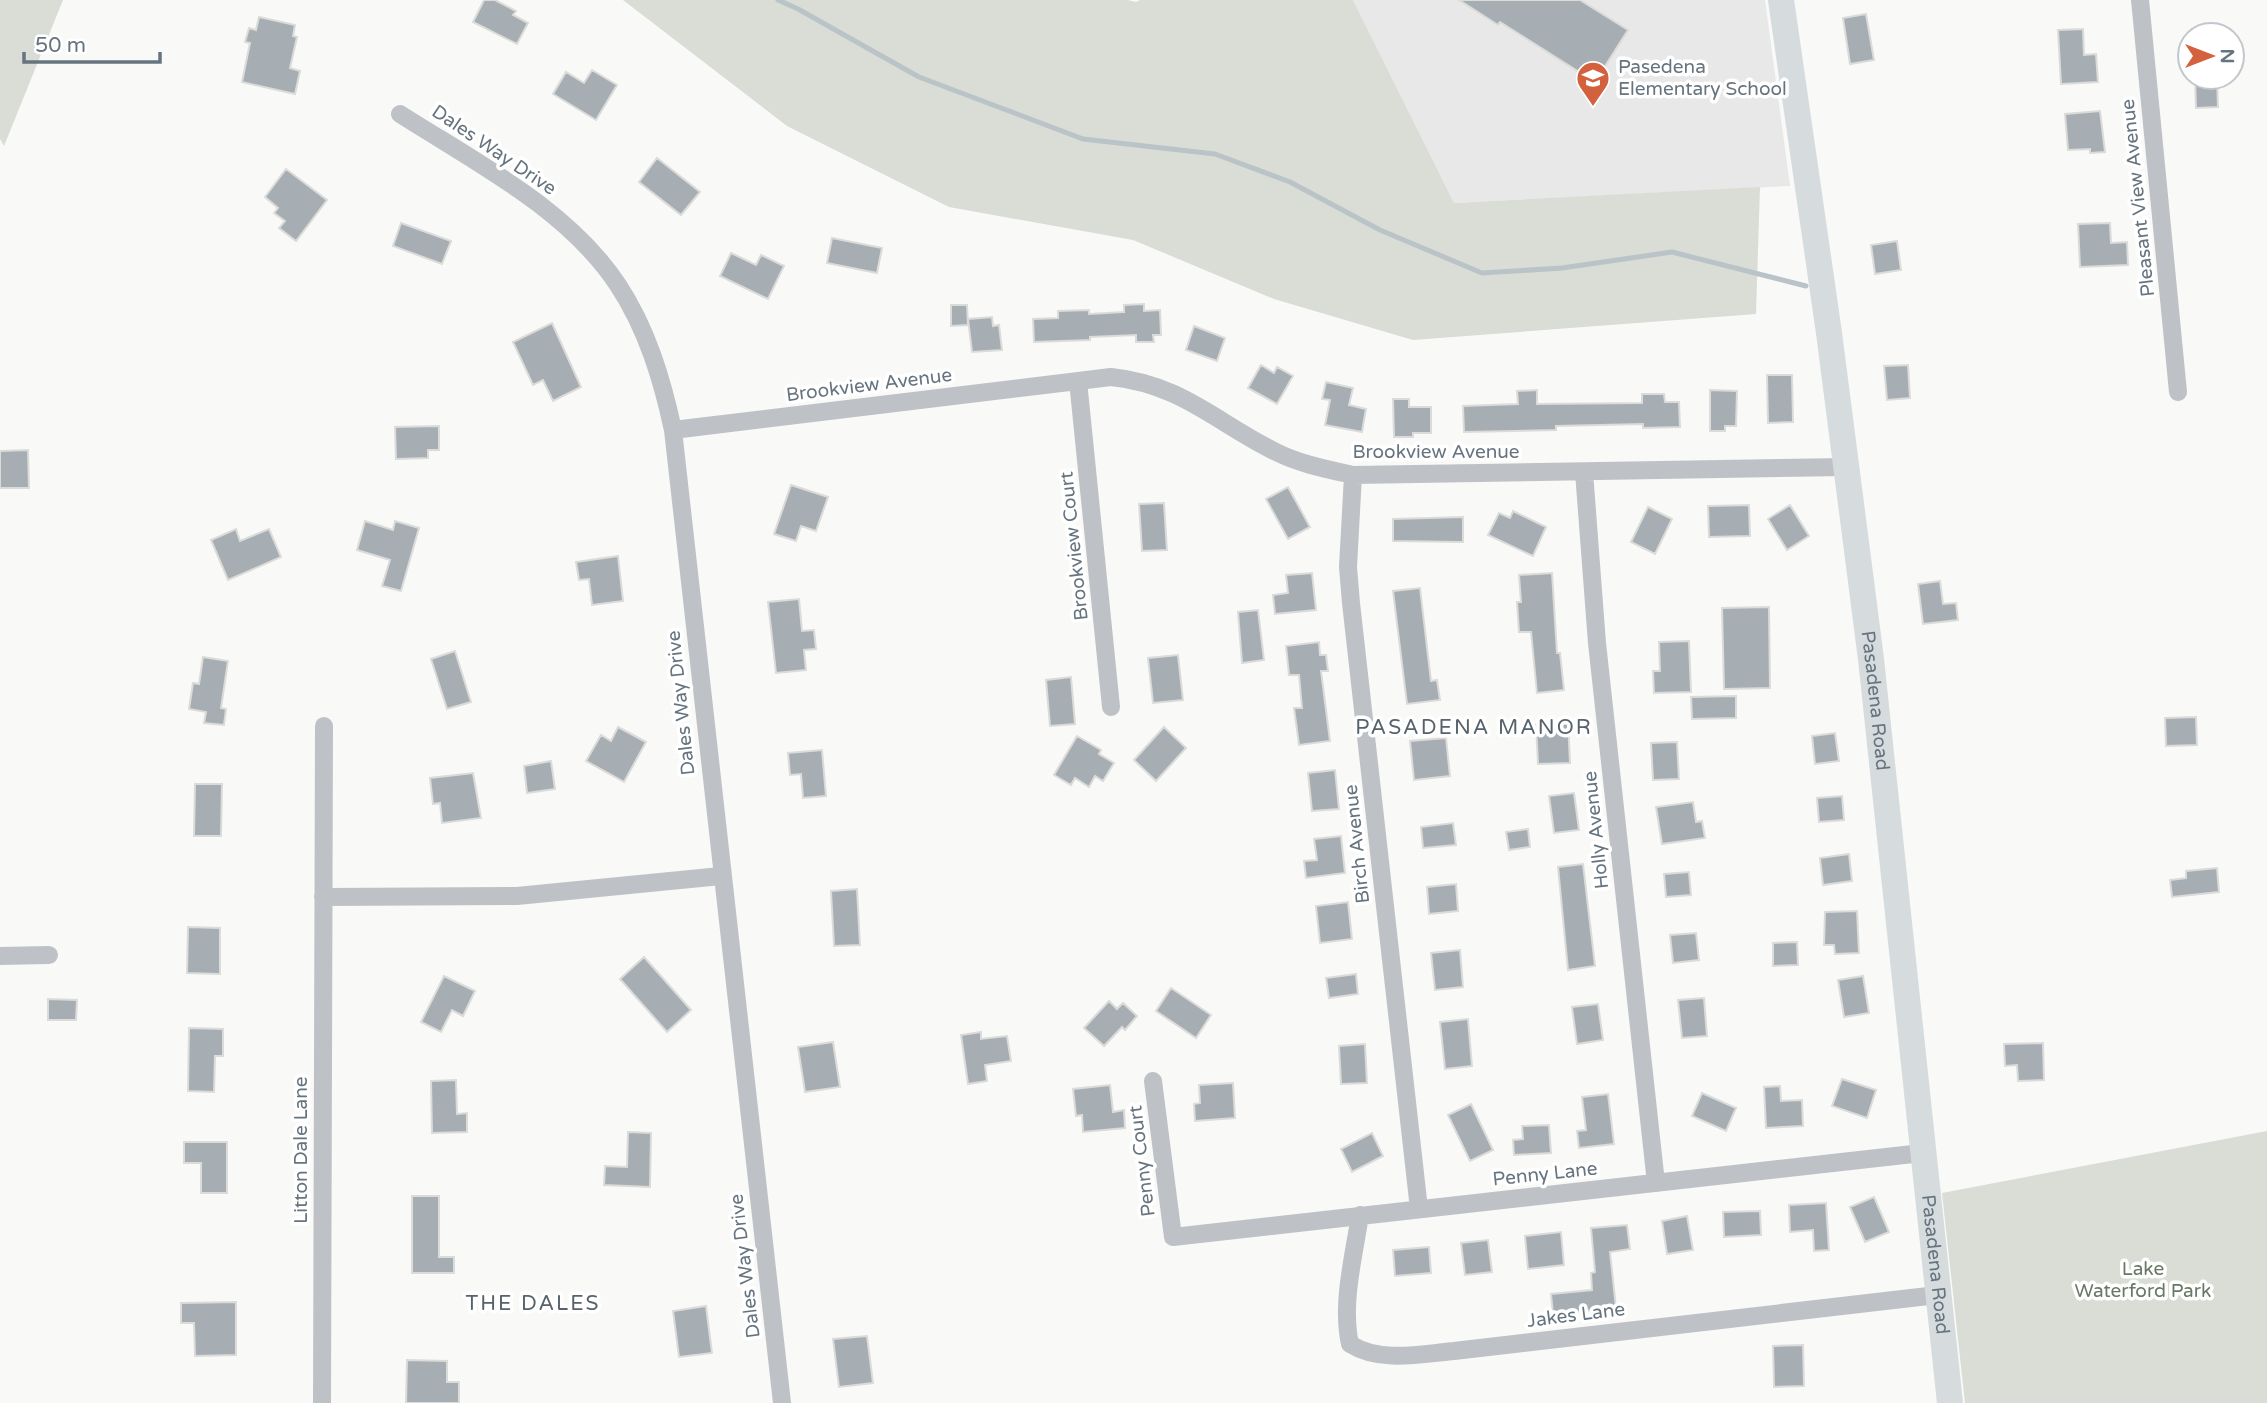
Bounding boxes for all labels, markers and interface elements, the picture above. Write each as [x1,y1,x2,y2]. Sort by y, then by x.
scale bar [24,21,161,65]
north arrow [2176,21,2246,91]
text: 50 m [35,33,86,58]
text: N [2216,48,2238,64]
place label: Pasedena Elementary School [1618,56,1787,100]
school or university icon: Pasedena Elementary School [1574,59,1612,108]
street label: Pleasant View Avenue [2117,98,2159,298]
street label: Dales Way Drive [428,100,560,200]
street label: Brookview Avenue [785,364,953,406]
street label: Brookview Avenue [1353,441,1519,463]
street label: Brookview Court [1055,471,1093,621]
street label: Pasadena Road [1856,629,1894,772]
street label: Dales Way Drive [662,630,700,776]
district label: PASADENA MANOR [1355,715,1593,740]
street label: Holly Avenue [1579,770,1613,890]
street label: Birch Avenue [1340,783,1374,905]
street label: Litton Dale Lane [290,1076,312,1224]
street label: Penny Court [1124,1104,1160,1218]
street label: Penny Lane [1491,1158,1599,1190]
street label: Dales Way Drive [725,1193,765,1339]
street label: Pasadena Road [1917,1193,1954,1336]
park label: Lake Waterford Park [2075,1258,2211,1302]
district label: THE DALES [465,1291,601,1316]
street label: Jakes Lane [1526,1298,1626,1332]

